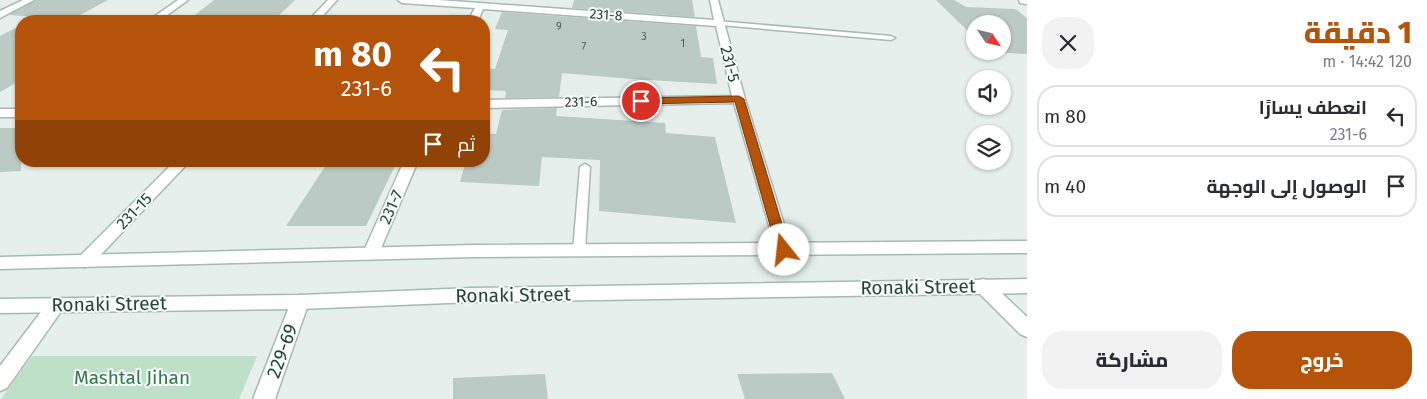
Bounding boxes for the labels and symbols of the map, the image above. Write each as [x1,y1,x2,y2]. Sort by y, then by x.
street label: 231-8 [589,5,623,25]
north arrow [966,15,1011,60]
house number: 9 [556,20,562,33]
house number: 3 [641,30,647,43]
house number: 1 [681,37,685,50]
house number: 7 [582,40,587,53]
street label: 231-5 [716,44,744,84]
pin [620,80,662,122]
street label: 231-6 [565,93,597,111]
street label: 231-7 [375,187,407,227]
street label: 231-15 [112,189,156,233]
position arrow [757,223,809,275]
street label: Ronaki Street [860,274,976,300]
street label: Ronaki Street [455,282,571,308]
street label: Ronaki Street [51,291,167,317]
street label: 229-69 [262,321,302,381]
park label: Mashtal Jihan [74,366,190,389]

